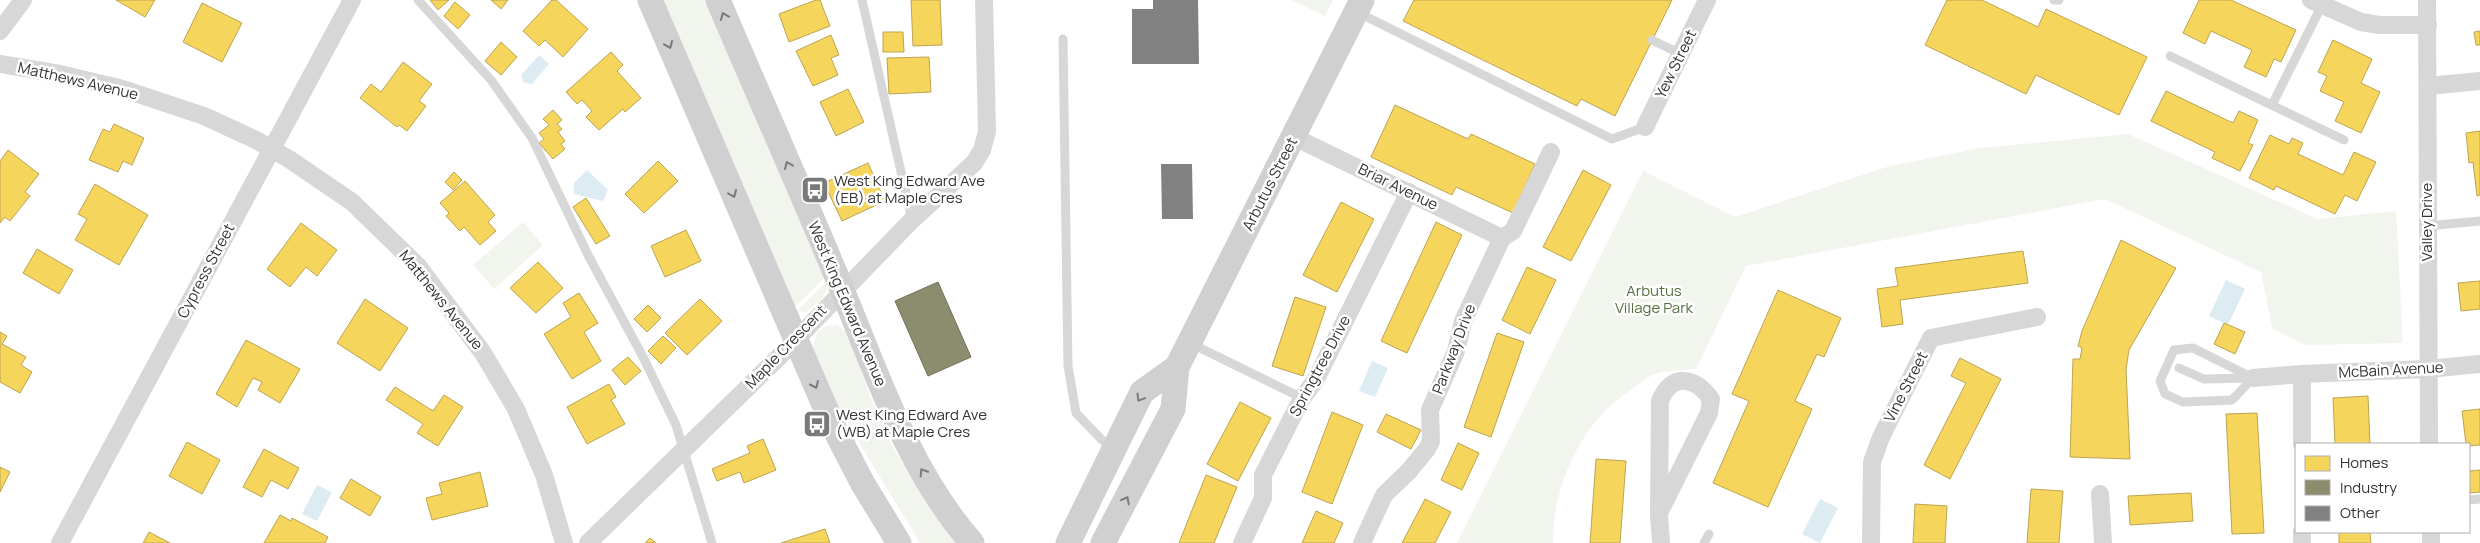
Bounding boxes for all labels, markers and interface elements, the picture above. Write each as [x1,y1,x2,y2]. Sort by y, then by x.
one-way arrow [720,12,731,21]
street label: Yew Street [1650,26,1701,102]
one-way arrow [663,40,674,49]
street label: Matthews Avenue [16,56,141,105]
street label: Arbutus Street [1237,133,1302,234]
street label: Briar Avenue [1355,158,1442,215]
one-way arrow [784,161,795,170]
place label: West King Edward Ave (EB) at Maple Cres [834,170,985,208]
bus stop icon: West King Edward Ave (EB) at Maple Cres [800,175,830,205]
street label: Valley Drive [2416,183,2437,261]
one-way arrow [727,189,737,198]
street label: West King Edward Avenue [803,218,892,390]
street label: Cypress Street [172,220,239,322]
street label: Matthews Avenue [395,245,488,354]
park label: Arbutus Village Park [1615,280,1694,318]
street label: Maple Crescent [740,300,831,393]
street label: Parkway Drive [1427,301,1480,397]
street label: Springtree Drive [1284,311,1355,420]
street label: Vine Street [1879,348,1932,426]
street label: McBain Avenue [2338,356,2444,383]
one-way arrow [808,380,819,389]
one-way arrow [1137,392,1147,401]
place label: West King Edward Ave (WB) at Maple Cres [836,404,987,442]
bus stop icon: West King Edward Ave (WB) at Maple Cres [802,409,832,439]
legend [2295,443,2470,533]
text: Homes [2340,452,2389,473]
one-way arrow [919,469,929,478]
text: Industry [2340,477,2397,498]
one-way arrow [1120,496,1130,505]
text: Other [2340,502,2381,523]

